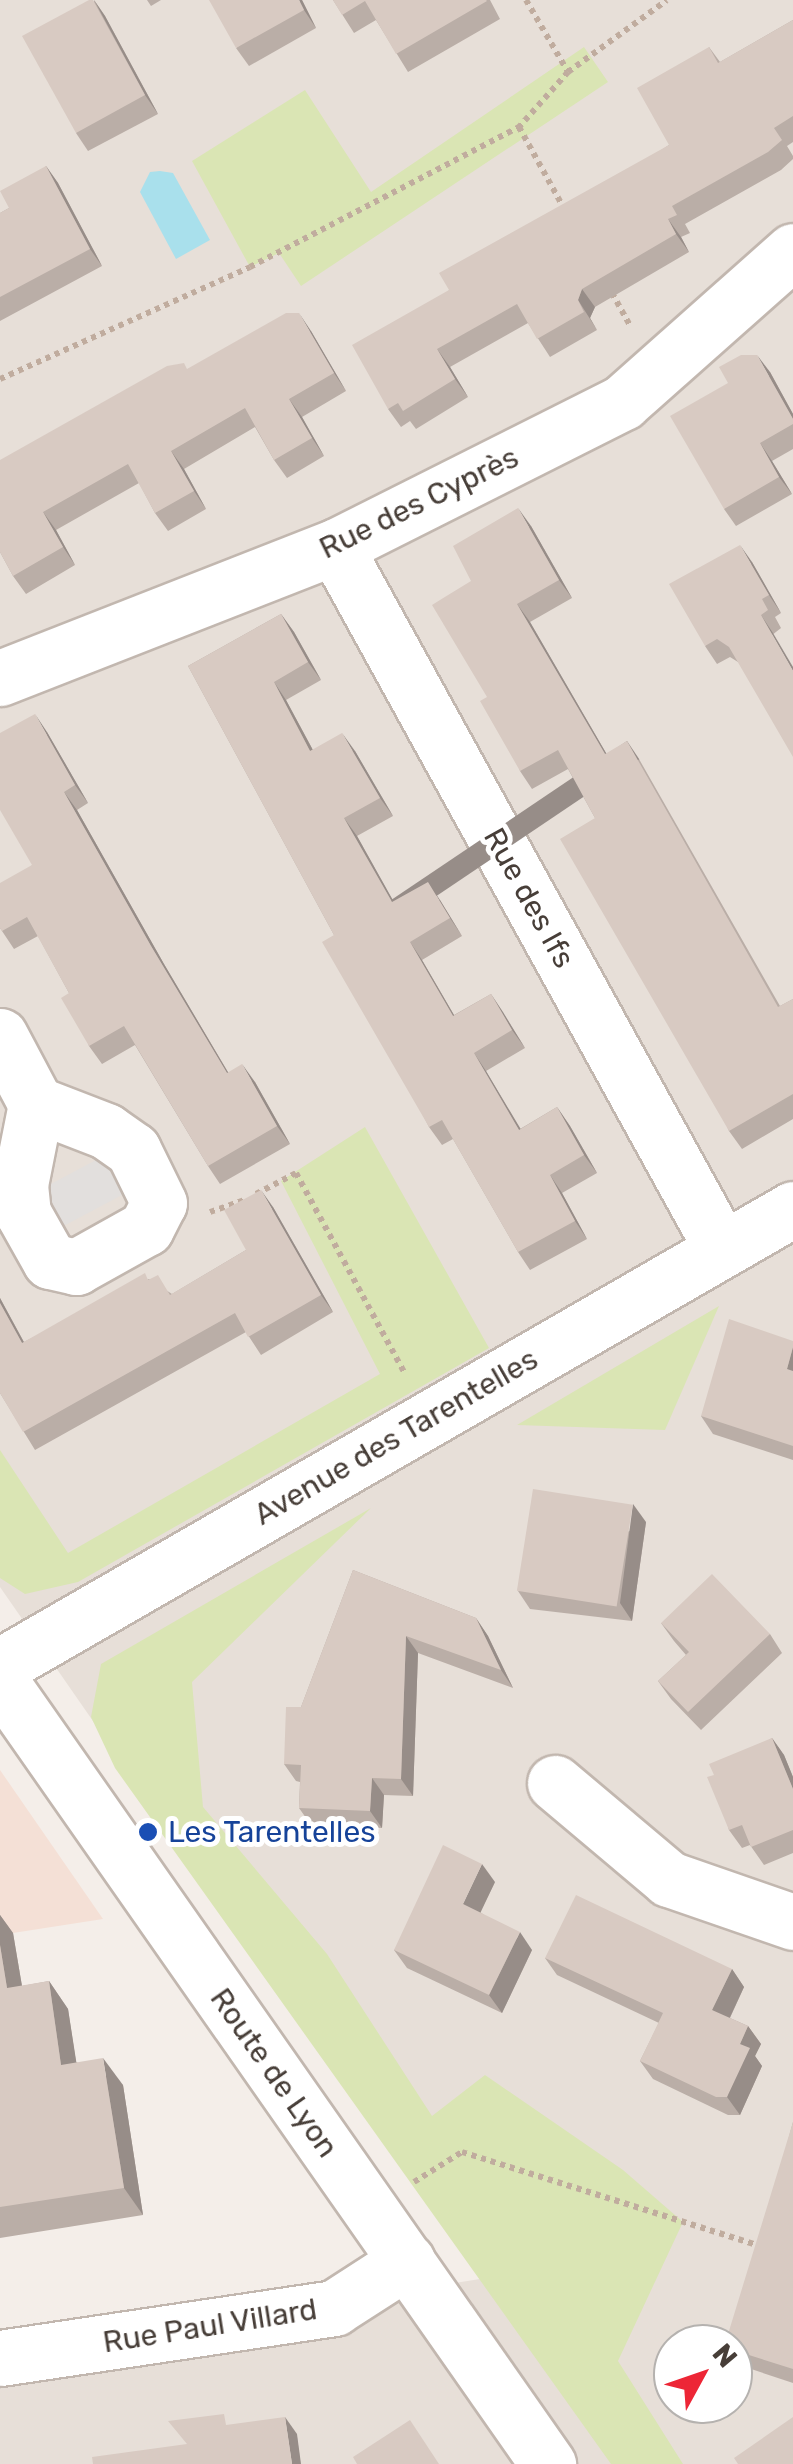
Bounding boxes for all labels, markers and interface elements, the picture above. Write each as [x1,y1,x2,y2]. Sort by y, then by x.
street label: Rue des Cyprès [314,439,524,567]
street label: Rue des Ifs [476,822,582,974]
street label: Avenue des Tarentelles [248,1341,544,1533]
place label: Les Tarentelles [168,1814,376,1850]
marker: Les Tarentelles [137,1821,159,1843]
street label: Route de Lyon [202,1982,346,2164]
street label: Rue Paul Villard [100,2291,320,2361]
north arrow [653,2324,753,2424]
text: N [706,2337,744,2374]

